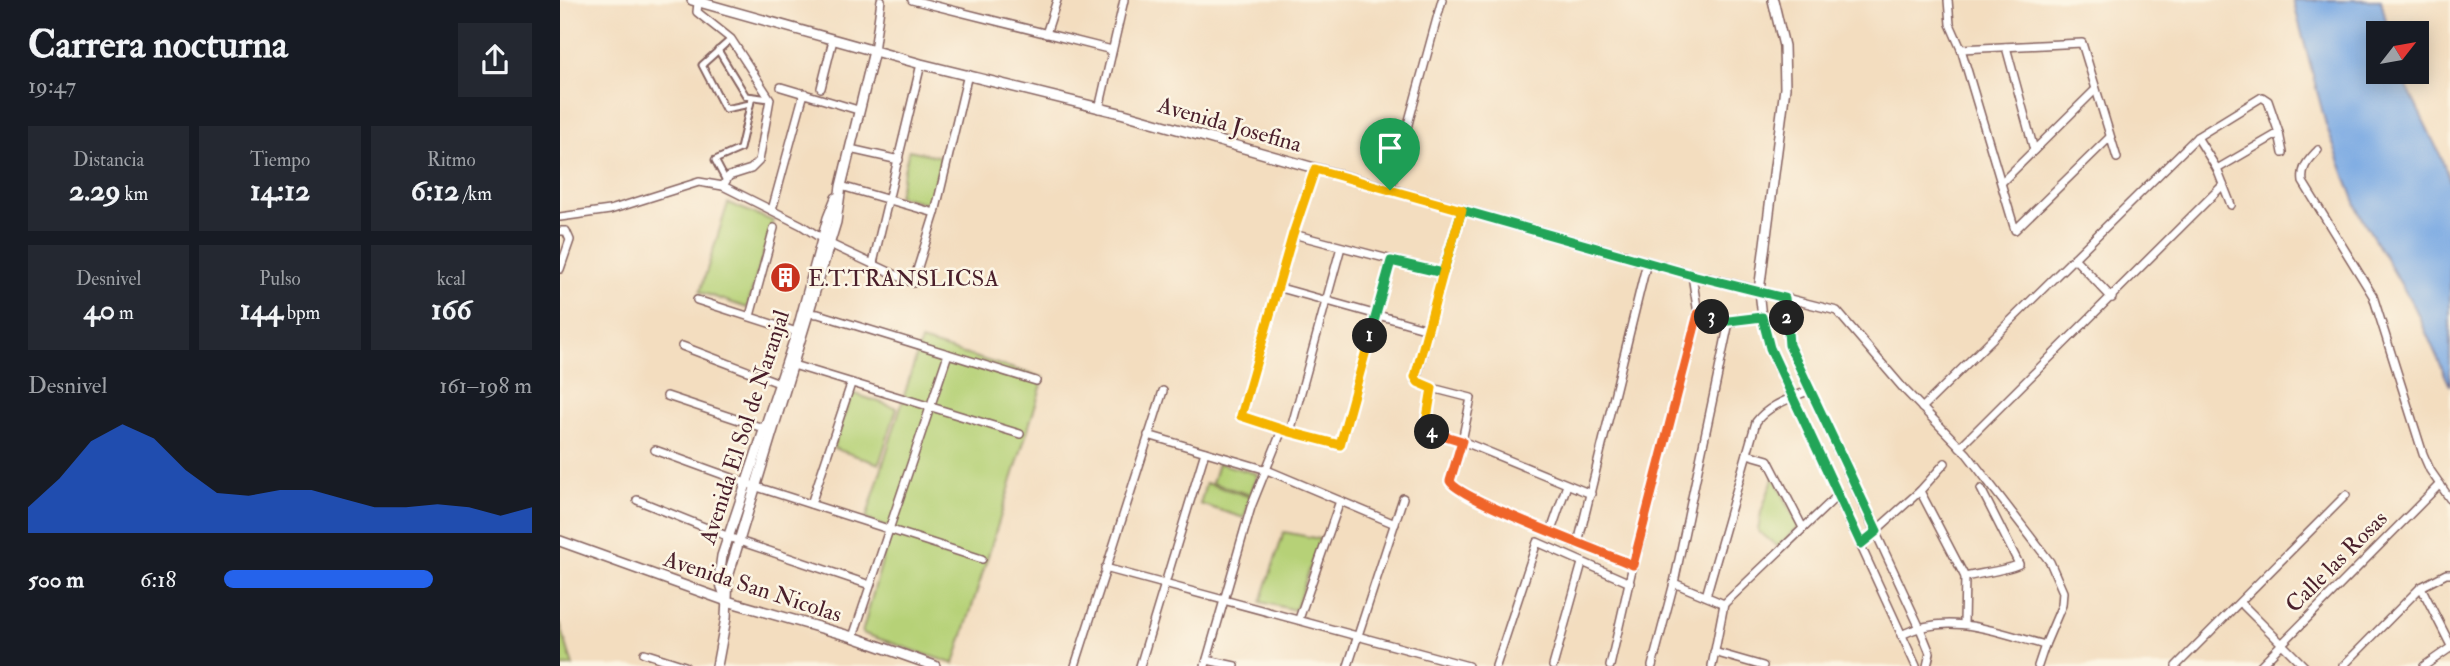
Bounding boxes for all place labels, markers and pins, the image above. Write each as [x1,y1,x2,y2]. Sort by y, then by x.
pin [1360,118,1420,190]
building icon: E.T.TRANSLICSA [768,261,802,295]
place label: E.T.TRANSLICSA [808,264,999,293]
pin: 3 [1694,300,1730,334]
pin: 2 [1770,300,1804,336]
pin: 1 [1352,318,1388,354]
pin: 4 [1414,414,1450,450]

